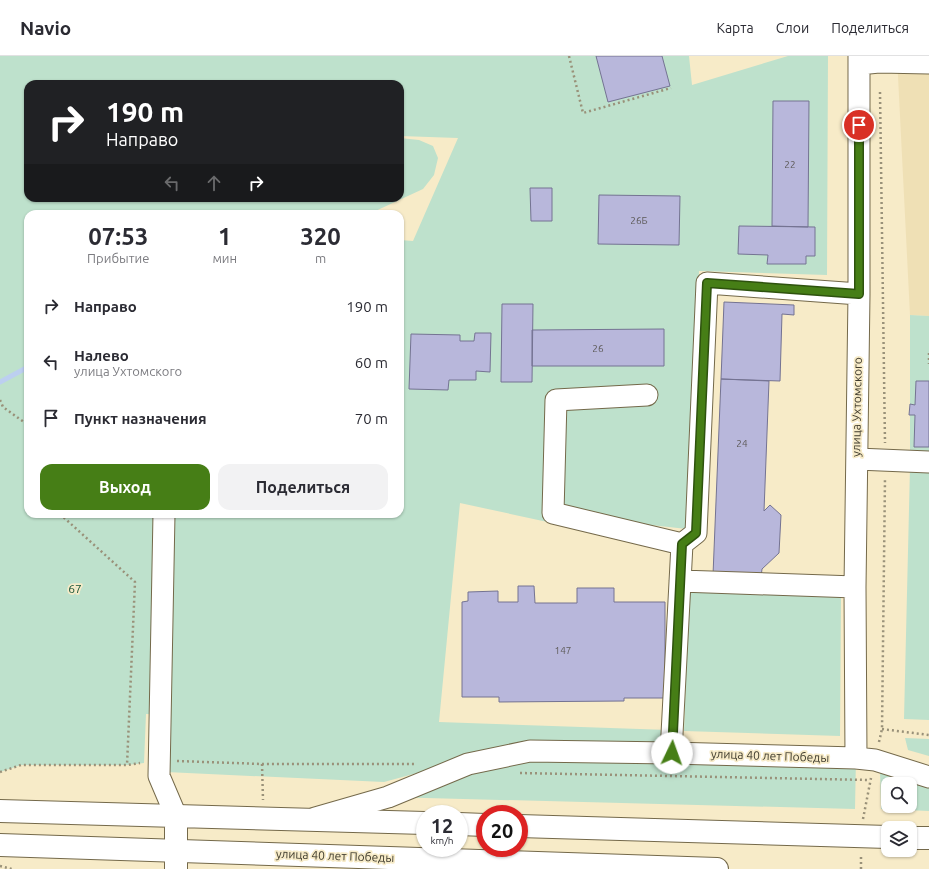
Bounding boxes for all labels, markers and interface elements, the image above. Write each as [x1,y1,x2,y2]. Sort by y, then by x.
text: Navio [20,17,71,39]
text: Карта [716,20,754,36]
text: Слои [776,20,809,36]
text: Поделиться [831,20,909,36]
icon: right [40,96,92,148]
text: 190 m [106,96,184,127]
pin [842,108,876,142]
icon: arrive [848,114,870,136]
text: Направо [106,129,178,149]
house number: 22 [784,159,796,170]
icon: left [161,172,183,194]
icon: ahead [203,172,225,194]
icon: right [245,172,267,194]
house number: 26Б [630,215,648,226]
text: 07:53 [88,223,148,250]
text: 1 [218,223,232,250]
text: 320 [300,223,341,250]
text: Прибытие [87,251,149,265]
text: мин [212,251,237,265]
text: m [315,251,326,265]
icon: right [40,295,62,317]
text: Направо [74,298,137,315]
text: 190 m [346,298,388,315]
house number: 26 [592,343,604,354]
text: Налево [74,347,129,364]
icon: left [40,351,62,373]
text: 60 m [355,354,388,371]
street label: улица Ухтомского [849,357,864,457]
text: улица Ухтомского [74,364,182,378]
icon: arrive [40,407,62,429]
text: Пункт назначения [74,410,207,427]
text: 70 m [355,410,388,427]
house number: 24 [736,438,748,449]
button: Выход [40,464,210,510]
button: Поделиться [218,464,388,510]
park label: 67 [68,582,82,595]
house number: 147 [555,645,571,656]
position arrow [651,732,693,774]
street label: улица 40 лет Победы [711,747,829,764]
map controls [881,777,917,857]
button: search [881,777,917,813]
speed limit sign: 20 [476,805,528,857]
text: 12 [431,814,453,837]
button: layers [881,821,917,857]
text: km/h [430,835,454,846]
street label: улица 40 лет Победы [276,847,394,864]

